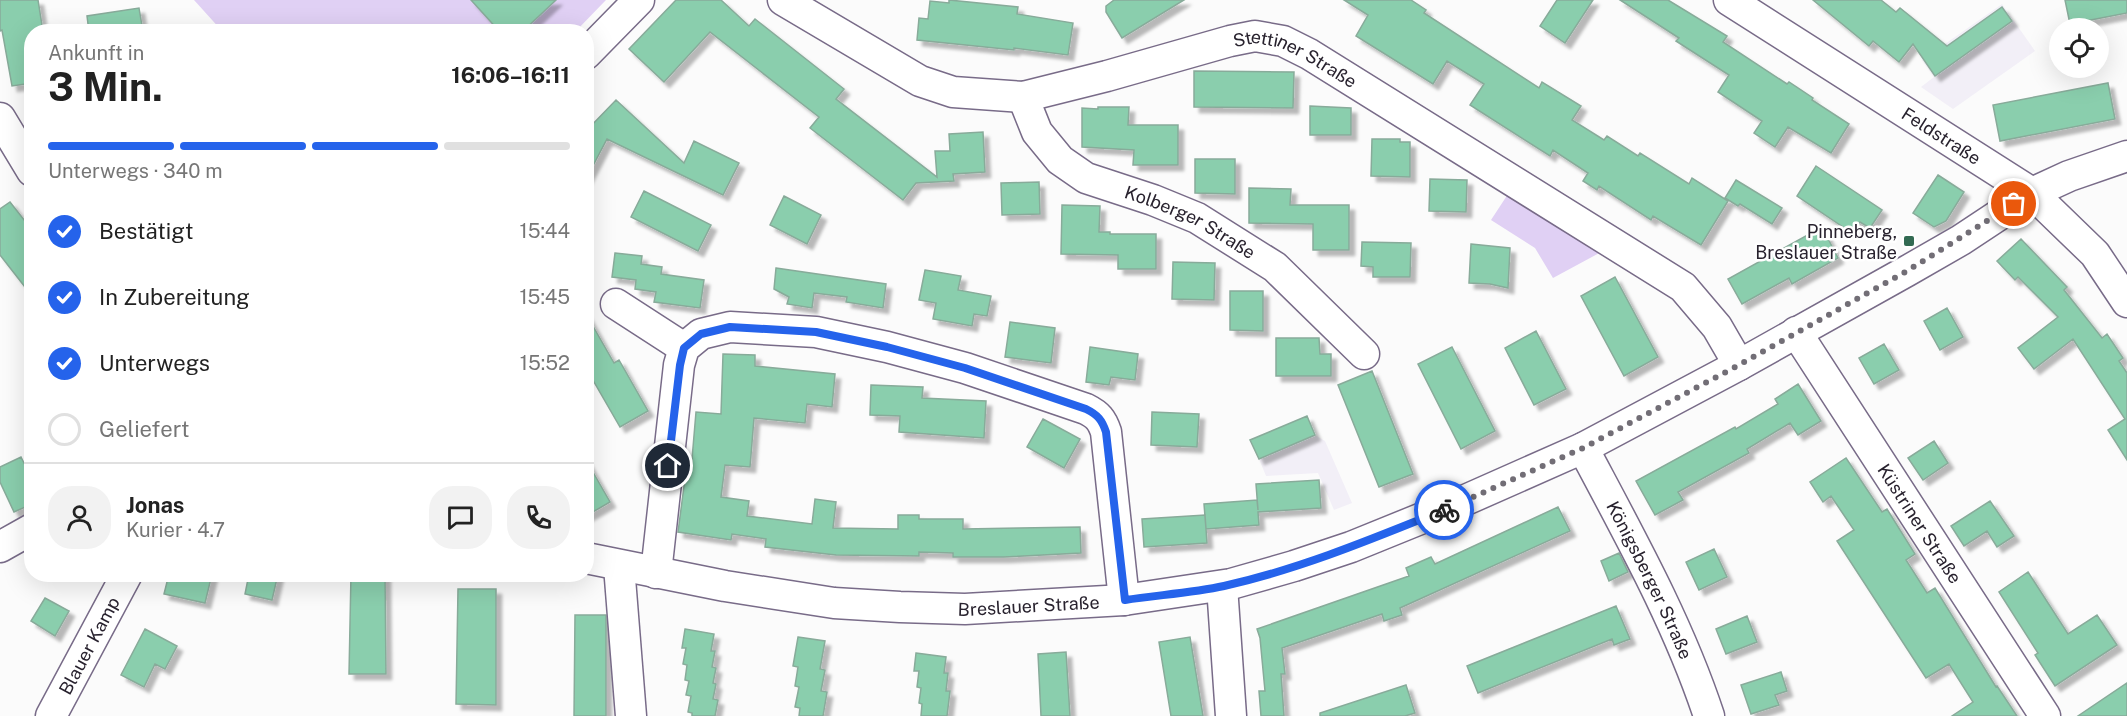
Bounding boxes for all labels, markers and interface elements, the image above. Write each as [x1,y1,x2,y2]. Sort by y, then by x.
map controls [2049,18,2109,78]
button: locate [2049,18,2109,78]
street label: Stettiner Straße [1231,25,1361,92]
text: Ankunft in [48,41,144,65]
text: 16:06–16:11 [451,62,570,88]
text: 3 Min. [48,64,163,110]
street label: Feldstraße [1898,102,1985,168]
text: Unterwegs · 340 m [48,159,223,183]
pin [1988,178,2039,229]
street label: Kolberger Straße [1122,181,1260,263]
icon: bag [1997,187,2030,220]
icon: check [48,215,81,248]
text: Bestätigt [99,218,194,244]
text: 15:44 [520,219,570,243]
place label: Pinneberg, Breslauer Straße [1755,221,1897,263]
marker: Pinneberg, Breslauer Straße [1902,234,1916,248]
icon: check [48,281,81,314]
text: In Zubereitung [99,284,250,310]
text: 15:45 [519,285,570,309]
icon: check [48,347,81,380]
text: Unterwegs [99,350,210,376]
text: 15:52 [520,351,570,375]
text: Geliefert [99,416,189,442]
pin [642,440,693,491]
icon: home [651,449,684,482]
street label: Küstriner Straße [1874,460,1966,587]
courier [1414,480,1474,540]
button: person [48,486,111,549]
button: chat [429,486,492,549]
button: phone [507,486,570,549]
text: Jonas [126,492,184,518]
icon: bike [1428,494,1461,527]
street label: Königsberger Straße [1603,497,1697,662]
text: Kurier · 4.7 [126,518,225,542]
street label: Breslauer Straße [957,591,1100,620]
street label: Blauer Kamp [54,593,123,698]

